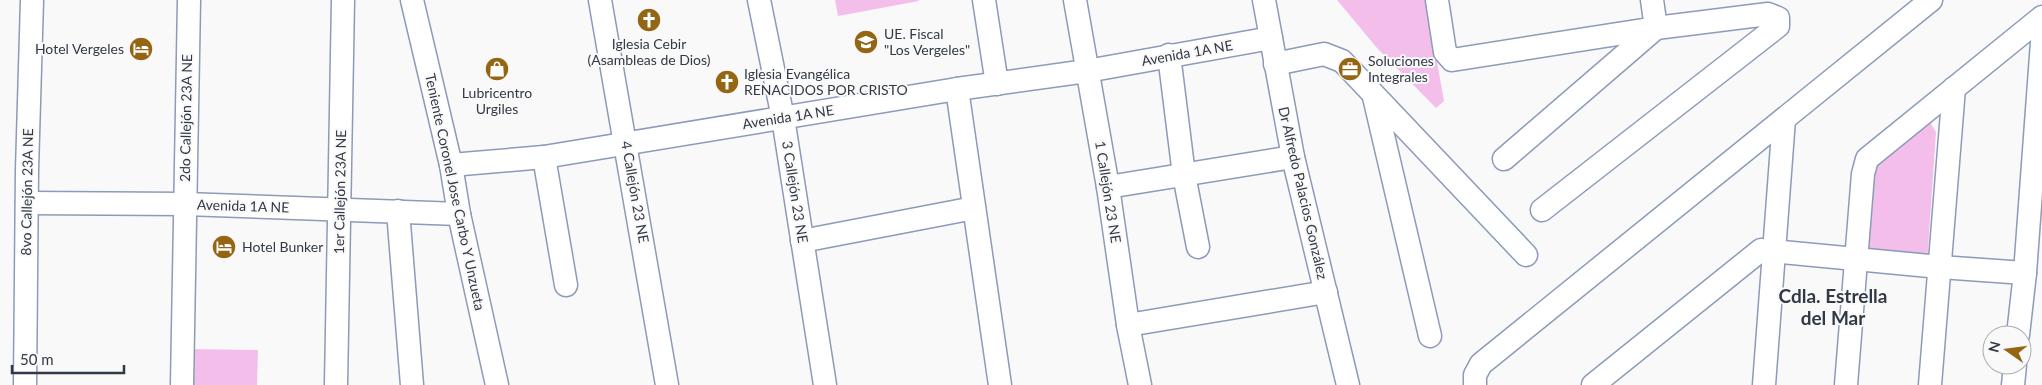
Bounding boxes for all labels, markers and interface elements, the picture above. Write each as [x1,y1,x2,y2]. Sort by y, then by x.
church icon: Iglesia Cebir (Asambleas de Dios) [636,7,662,33]
place label: UE. Fiscal "Los Vergeles" [884,25,970,58]
school or university icon: UE. Fiscal "Los Vergeles" [853,29,879,55]
place label: Iglesia Cebir (Asambleas de Dios) [587,35,711,68]
hotel icon: Hotel Vergeles [128,36,154,62]
street label: Avenida 1A NE [1140,36,1234,69]
place label: Hotel Vergeles [35,40,124,57]
place label: Soluciones Integrales [1368,52,1434,85]
street label: 2do Callejón 23A NE [176,54,195,182]
shop icon: Lubricentro Urgiles [484,56,510,82]
office icon: Soluciones Integrales [1337,56,1363,82]
place label: Iglesia Evangélica RENACIDOS POR CRISTO [744,65,908,98]
church icon: Iglesia Evangélica RENACIDOS POR CRISTO [714,69,740,95]
street label: Teniente Coronel Jose Carbo Y Unzueta [422,72,489,312]
place label: Lubricentro Urgiles [462,84,532,117]
street label: Avenida 1A NE [741,101,835,132]
street label: Dr Alfredo Palacios González [1275,105,1332,281]
street label: 8vo Callejón 23A NE [17,128,36,256]
street label: 1er Callejón 23A NE [330,130,349,254]
street label: 4 Callejón 23 NE [618,140,653,244]
street label: 3 Callejón 23 NE [779,140,812,244]
street label: 1 Callejón 23 NE [1092,140,1125,244]
street label: Avenida 1A NE [197,195,289,216]
hotel icon: Hotel Bunker [211,234,237,260]
place label: Hotel Bunker [242,238,323,255]
district label: Cdla. Estrella del Mar [1779,284,1887,329]
north arrow [1982,325,2032,375]
text: N [1984,339,2003,354]
scale bar [12,342,125,374]
text: 50 m [20,350,54,368]

